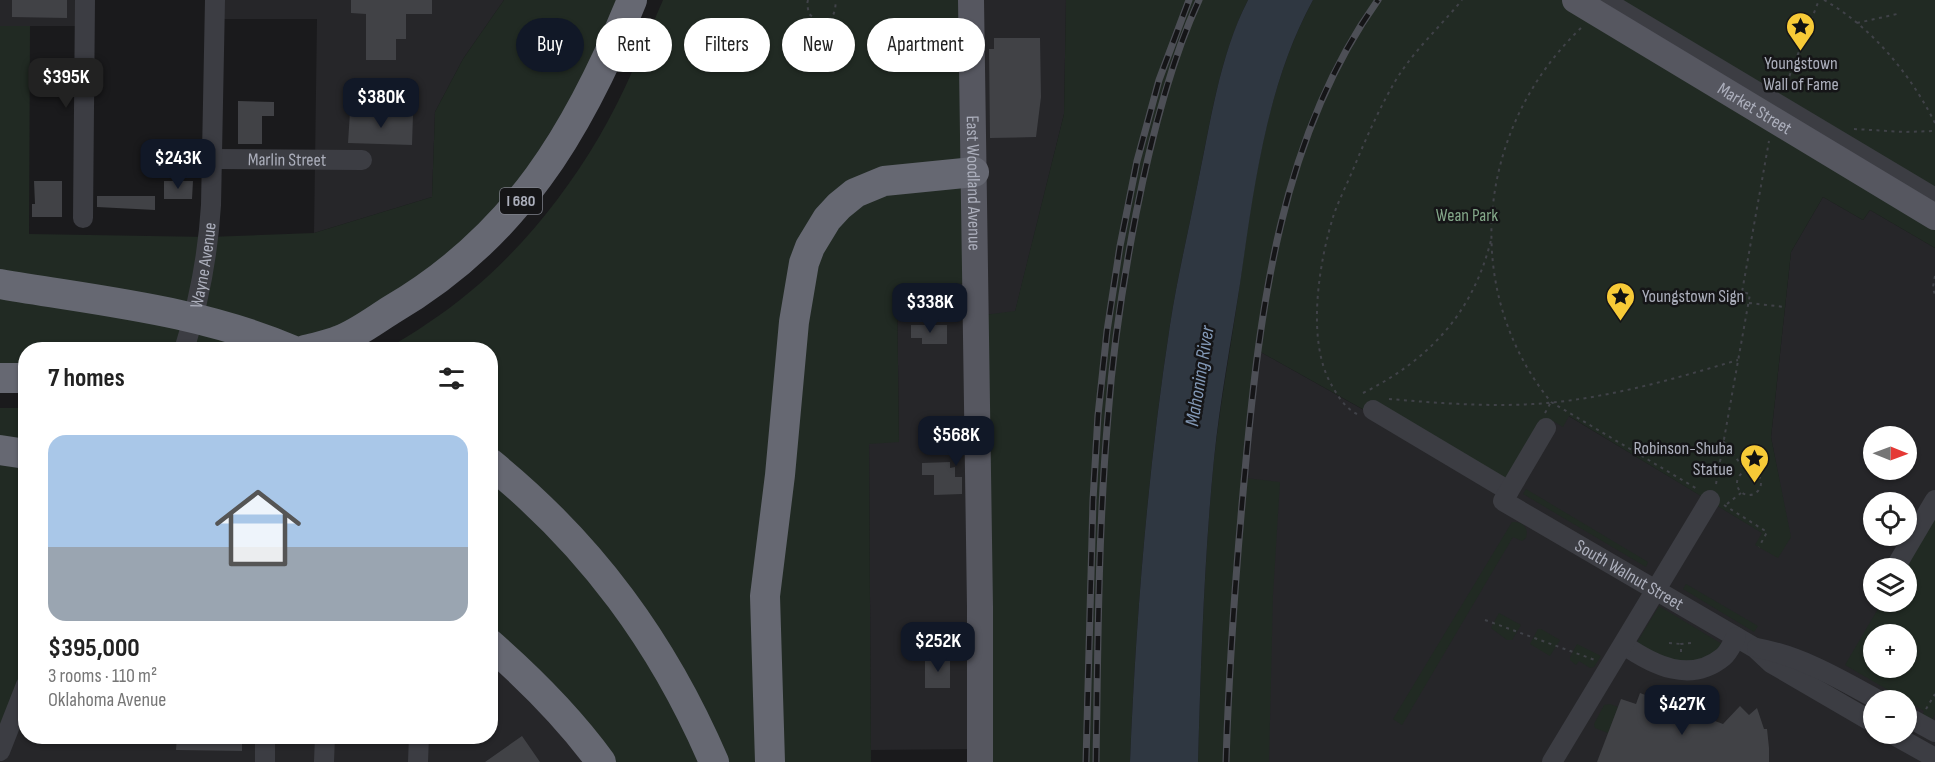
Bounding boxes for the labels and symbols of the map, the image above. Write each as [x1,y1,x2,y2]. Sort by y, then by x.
place icon: Youngstown Wall of Fame [1785,10,1817,52]
place label: Youngstown Wall of Fame [1763,53,1839,95]
pin: $395K [24,58,108,109]
pin: $380K [339,78,423,129]
street label: Market Street [1714,78,1796,139]
street label: East Woodland Avenue [962,115,985,251]
pin: $243K [136,139,220,190]
street label: Marlin Street [248,149,327,170]
road number: I 680 [500,188,542,214]
park label: Wean Park [1436,205,1498,226]
street label: Wayne Avenue [185,221,220,310]
place icon: Youngstown Sign [1605,280,1637,322]
pin: $338K [888,283,972,334]
place label: Youngstown Sign [1642,286,1744,307]
water label: Mahoning River [1180,323,1220,428]
pin: $568K [914,416,998,467]
north arrow [1863,426,1917,480]
place label: Robinson-Shuba Statue [1633,438,1733,480]
place icon: Robinson-Shuba Statue [1738,442,1770,484]
street label: South Walnut Street [1571,535,1688,615]
pin: $252K [896,622,980,673]
pin: $427K [1640,685,1724,736]

